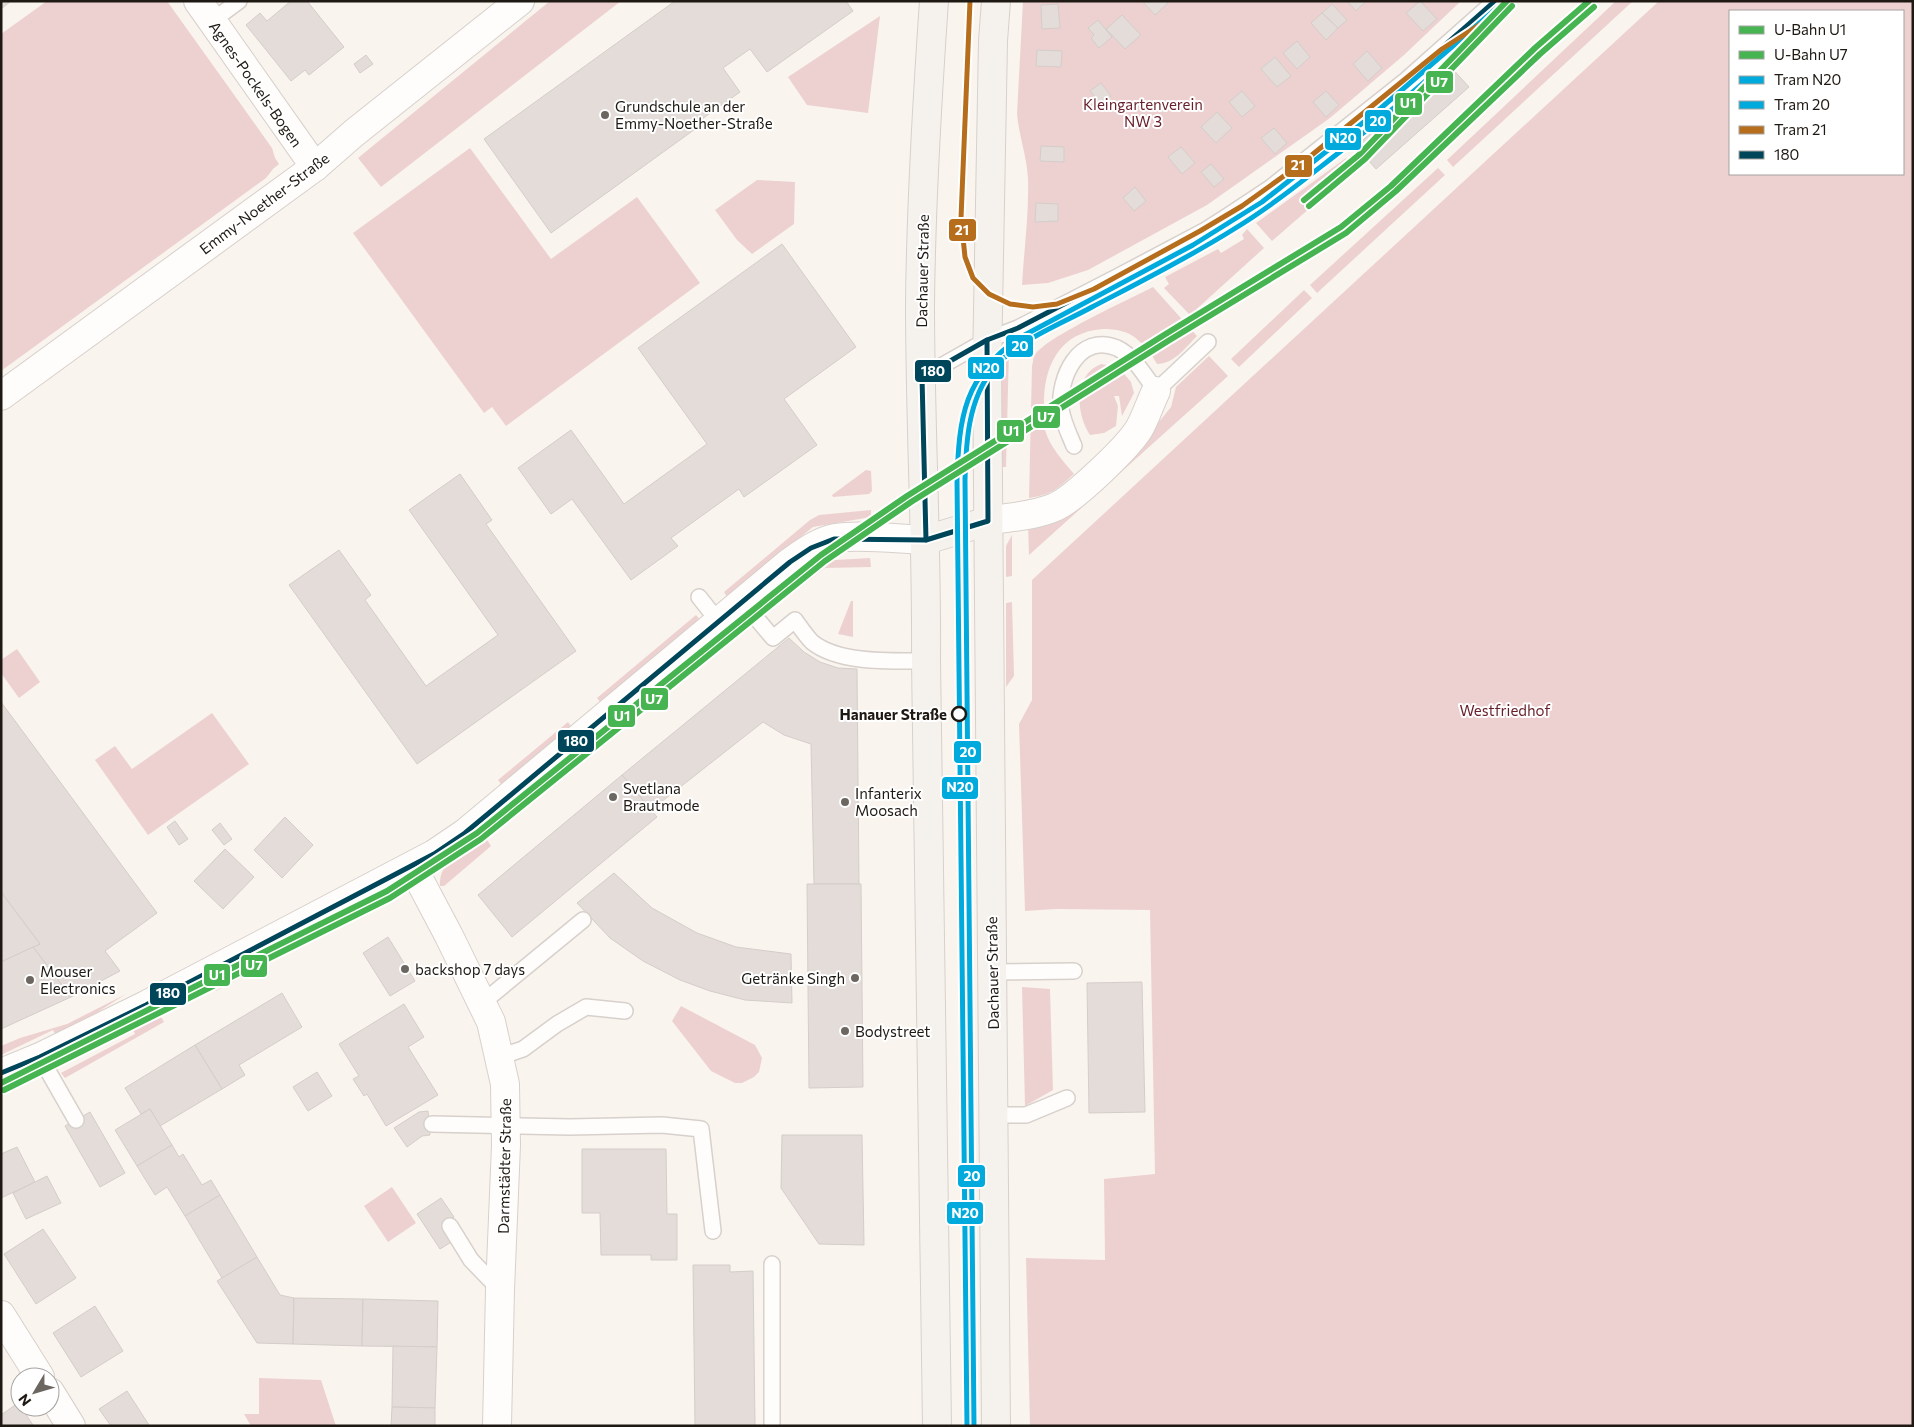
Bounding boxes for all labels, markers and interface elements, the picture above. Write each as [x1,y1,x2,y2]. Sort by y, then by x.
legend [1729,10,1904,175]
street label: Agnes-Pockels-Bogen [206,18,306,150]
text: U-Bahn U1 [1774,20,1846,38]
text: U-Bahn U7 [1774,45,1848,63]
line badge: U7 [1425,70,1454,94]
text: Tram N20 [1774,70,1841,88]
text: U7 [1430,73,1448,90]
line badge: U1 [1394,92,1423,116]
text: U1 [1400,94,1416,111]
park label: Kleingartenverein NW 3 [1083,95,1203,130]
text: Tram 20 [1774,95,1830,113]
place label: Grundschule an der Emmy-Noether-Straße [615,97,773,132]
marker: Grundschule an der Emmy-Noether-Straße [599,109,611,121]
line badge: 20 [1364,109,1392,133]
text: 20 [1369,112,1387,129]
text: Tram 21 [1774,120,1827,138]
line badge: N20 [1324,127,1362,151]
text: N20 [1329,129,1357,146]
text: 180 [1774,145,1799,163]
street label: Emmy-Noether-Straße [196,148,332,258]
line badge: 21 [1284,154,1313,178]
text: 21 [1291,156,1305,173]
street label: Dachauer Straße [912,214,932,328]
line badge: 21 [948,218,977,242]
text: 21 [955,221,969,238]
line badge: 20 [1005,334,1034,358]
text: 20 [1011,337,1029,354]
line badge: N20 [967,356,1005,380]
line badge: 180 [914,359,952,383]
text: N20 [972,359,1000,376]
text: 180 [921,362,945,379]
line badge: U7 [1032,405,1061,429]
text: U7 [1037,408,1055,425]
line badge: U1 [996,419,1025,443]
text: U1 [1003,422,1019,439]
line badge: U7 [640,687,669,711]
text: U7 [645,690,663,707]
park label: Westfriedhof [1460,701,1550,719]
line badge: U1 [607,704,636,728]
place label: Hanauer Straße [840,705,947,723]
marker: Hanauer Straße [951,706,967,722]
text: U1 [614,707,630,724]
line badge: 180 [557,729,595,753]
text: 180 [564,732,588,749]
line badge: 20 [953,740,982,764]
text: 20 [959,743,977,760]
line badge: N20 [941,776,979,800]
text: N20 [946,778,974,795]
place label: Svetlana Brautmode [623,779,700,814]
place label: Infanterix Moosach [855,784,922,819]
marker: Svetlana Brautmode [607,791,619,803]
marker: Infanterix Moosach [839,796,851,808]
street label: Dachauer Straße [982,916,1002,1030]
line badge: U7 [240,954,268,978]
text: U7 [245,956,263,973]
place label: backshop 7 days [415,960,525,978]
place label: Mouser Electronics [40,962,116,997]
line badge: U1 [203,963,231,987]
marker: backshop 7 days [399,963,411,975]
text: U1 [209,966,225,983]
place label: Getränke Singh [741,969,845,987]
marker: Getränke Singh [849,972,861,984]
marker: Mouser Electronics [24,974,36,986]
line badge: 180 [149,982,187,1006]
text: 180 [156,984,180,1001]
place label: Bodystreet [855,1022,931,1040]
marker: Bodystreet [839,1025,851,1037]
street label: Darmstädter Straße [494,1098,514,1234]
line badge: 20 [957,1164,986,1188]
text: 20 [963,1167,981,1184]
line badge: N20 [946,1201,984,1225]
text: N20 [951,1204,979,1221]
north arrow [10,1367,60,1417]
text: N [14,1391,34,1410]

